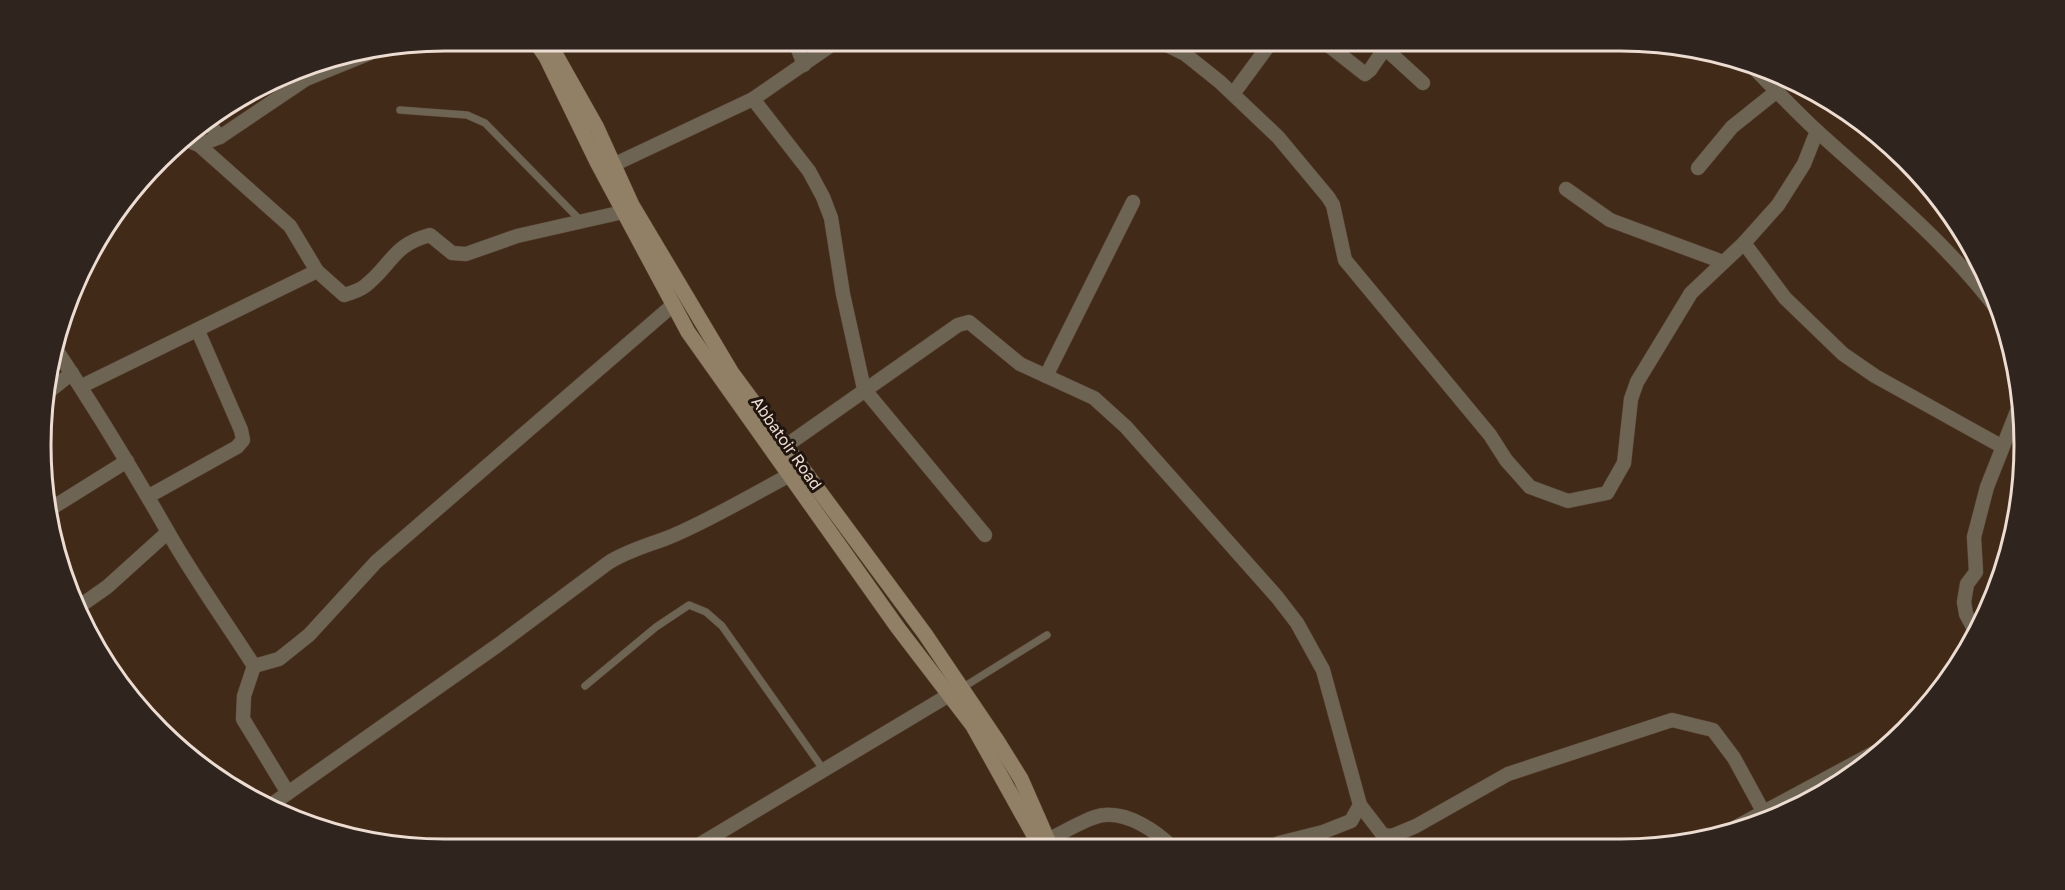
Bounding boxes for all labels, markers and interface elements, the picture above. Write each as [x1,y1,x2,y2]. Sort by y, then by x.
street label: Abbatoir Road [748,393,826,493]

